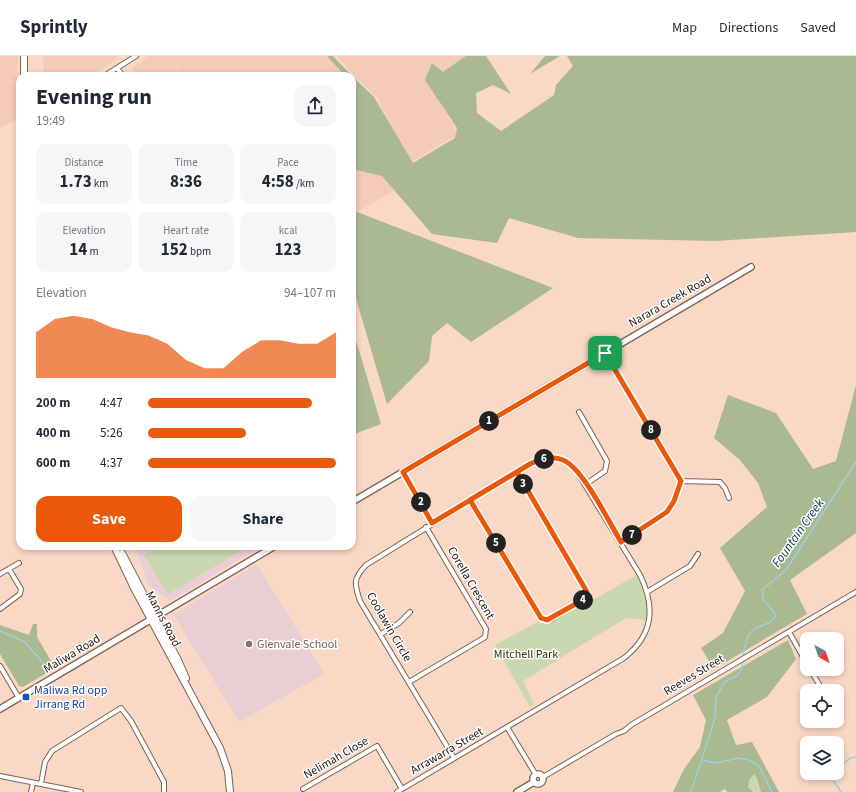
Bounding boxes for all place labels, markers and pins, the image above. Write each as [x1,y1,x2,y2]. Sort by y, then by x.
pin [588,336,622,370]
pin: 1 [479,411,499,431]
pin: 8 [641,420,661,440]
pin: 6 [534,449,554,469]
pin: 3 [513,474,533,494]
pin: 2 [411,492,431,512]
pin: 7 [622,525,642,545]
pin: 5 [486,533,506,553]
pin: 4 [573,590,593,610]
place label: Glenvale School [257,636,337,653]
marker: Glenvale School [244,639,254,649]
place label: Maliwa Rd opp Jirrang Rd [34,682,108,713]
marker: Maliwa Rd opp Jirrang Rd [21,692,31,702]

